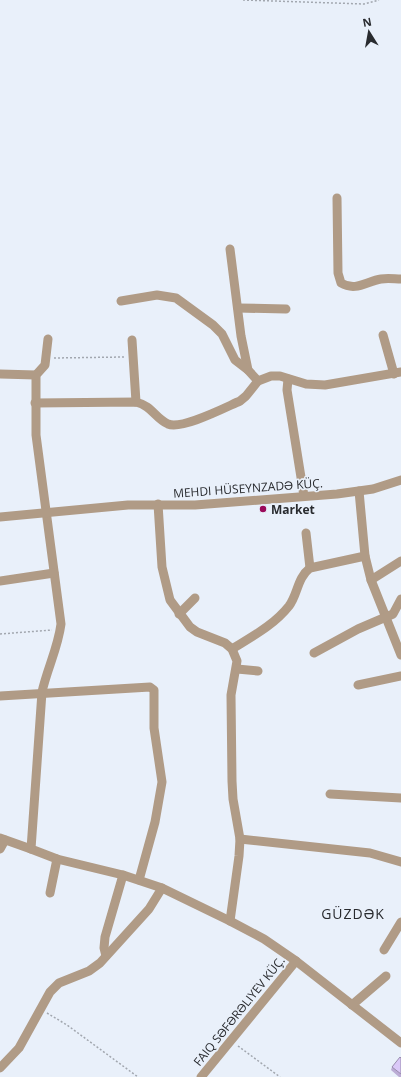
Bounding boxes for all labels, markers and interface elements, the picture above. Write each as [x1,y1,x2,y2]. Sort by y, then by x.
north arrow [349,12,389,52]
text: N [361,13,373,30]
street label: MEHDI HÜSEYNZADƏ KÜÇ. [172,474,324,502]
place label: Market [271,501,315,518]
marker: Market [258,504,268,514]
district label: GÜZDƏK [321,904,385,923]
street label: FAIQ SƏFƏRƏLIYEV KÜÇ. [189,952,289,1070]

